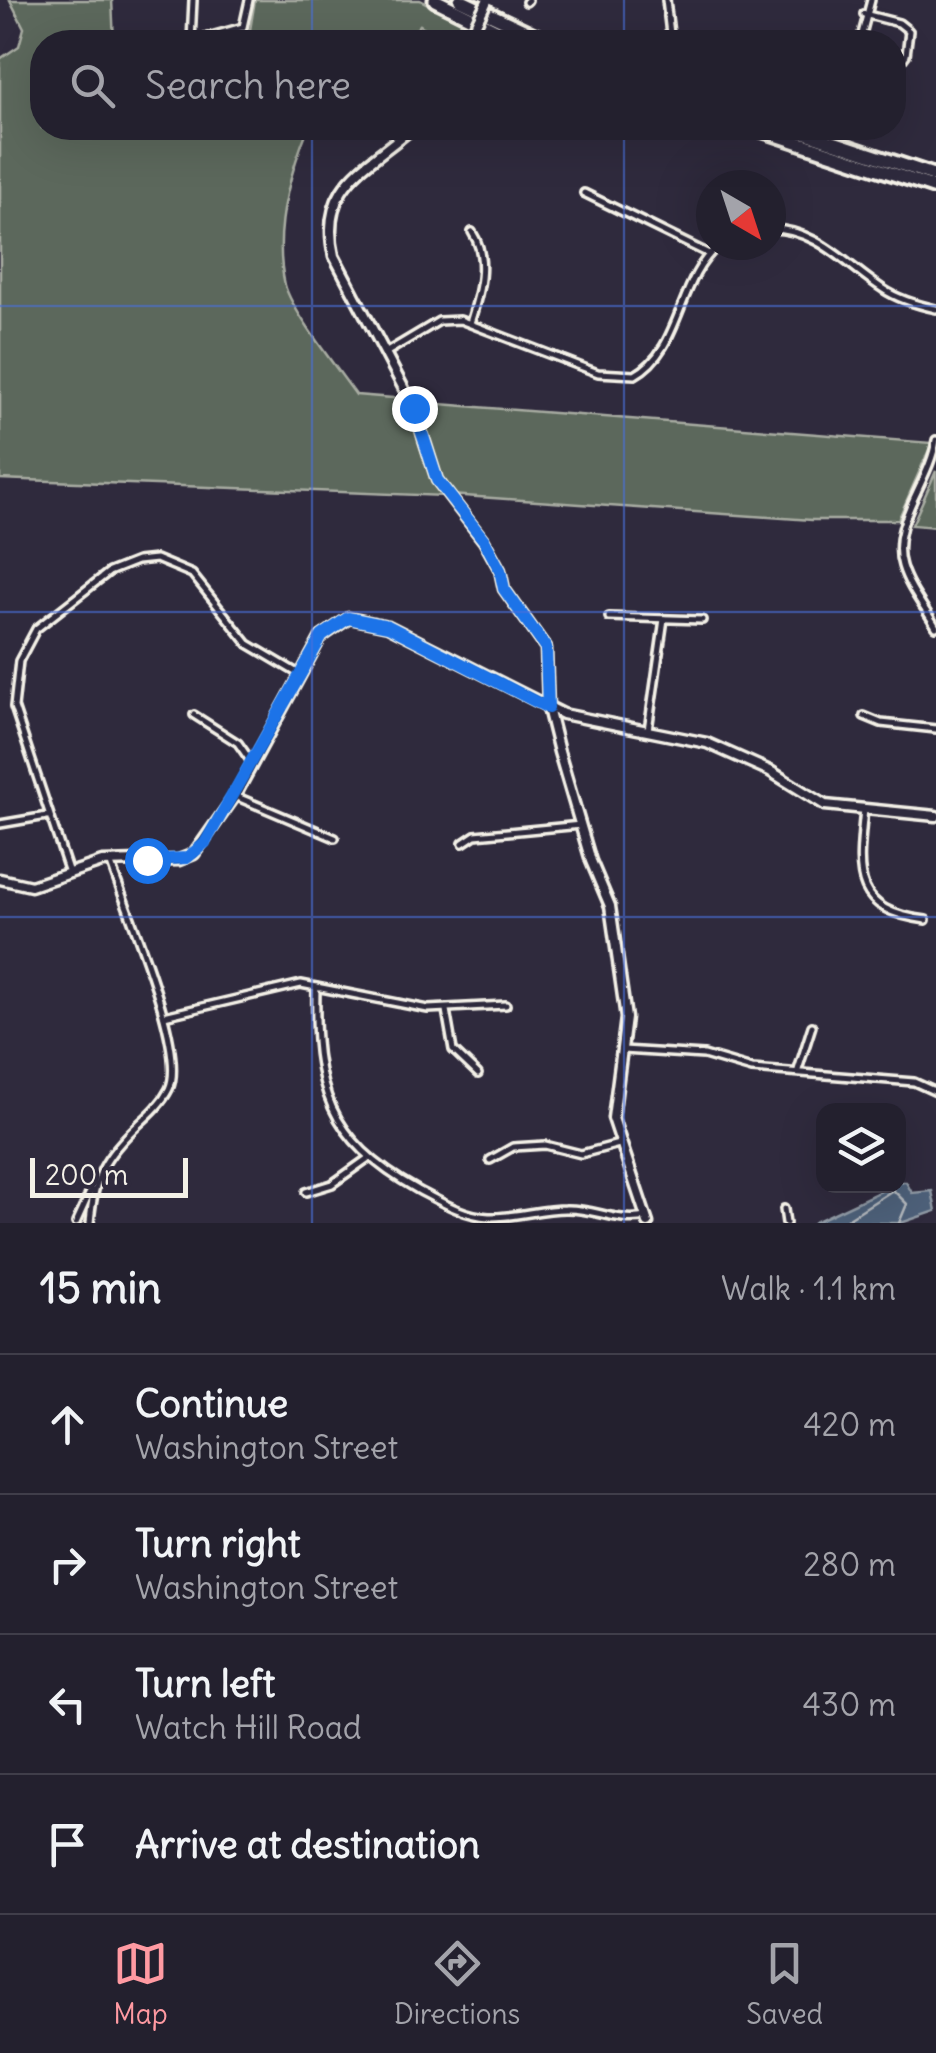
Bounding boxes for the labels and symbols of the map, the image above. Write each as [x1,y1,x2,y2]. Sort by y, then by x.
north arrow [696,170,786,260]
route end [392,386,438,432]
route start [125,838,171,884]
scale bar [30,1153,188,1198]

